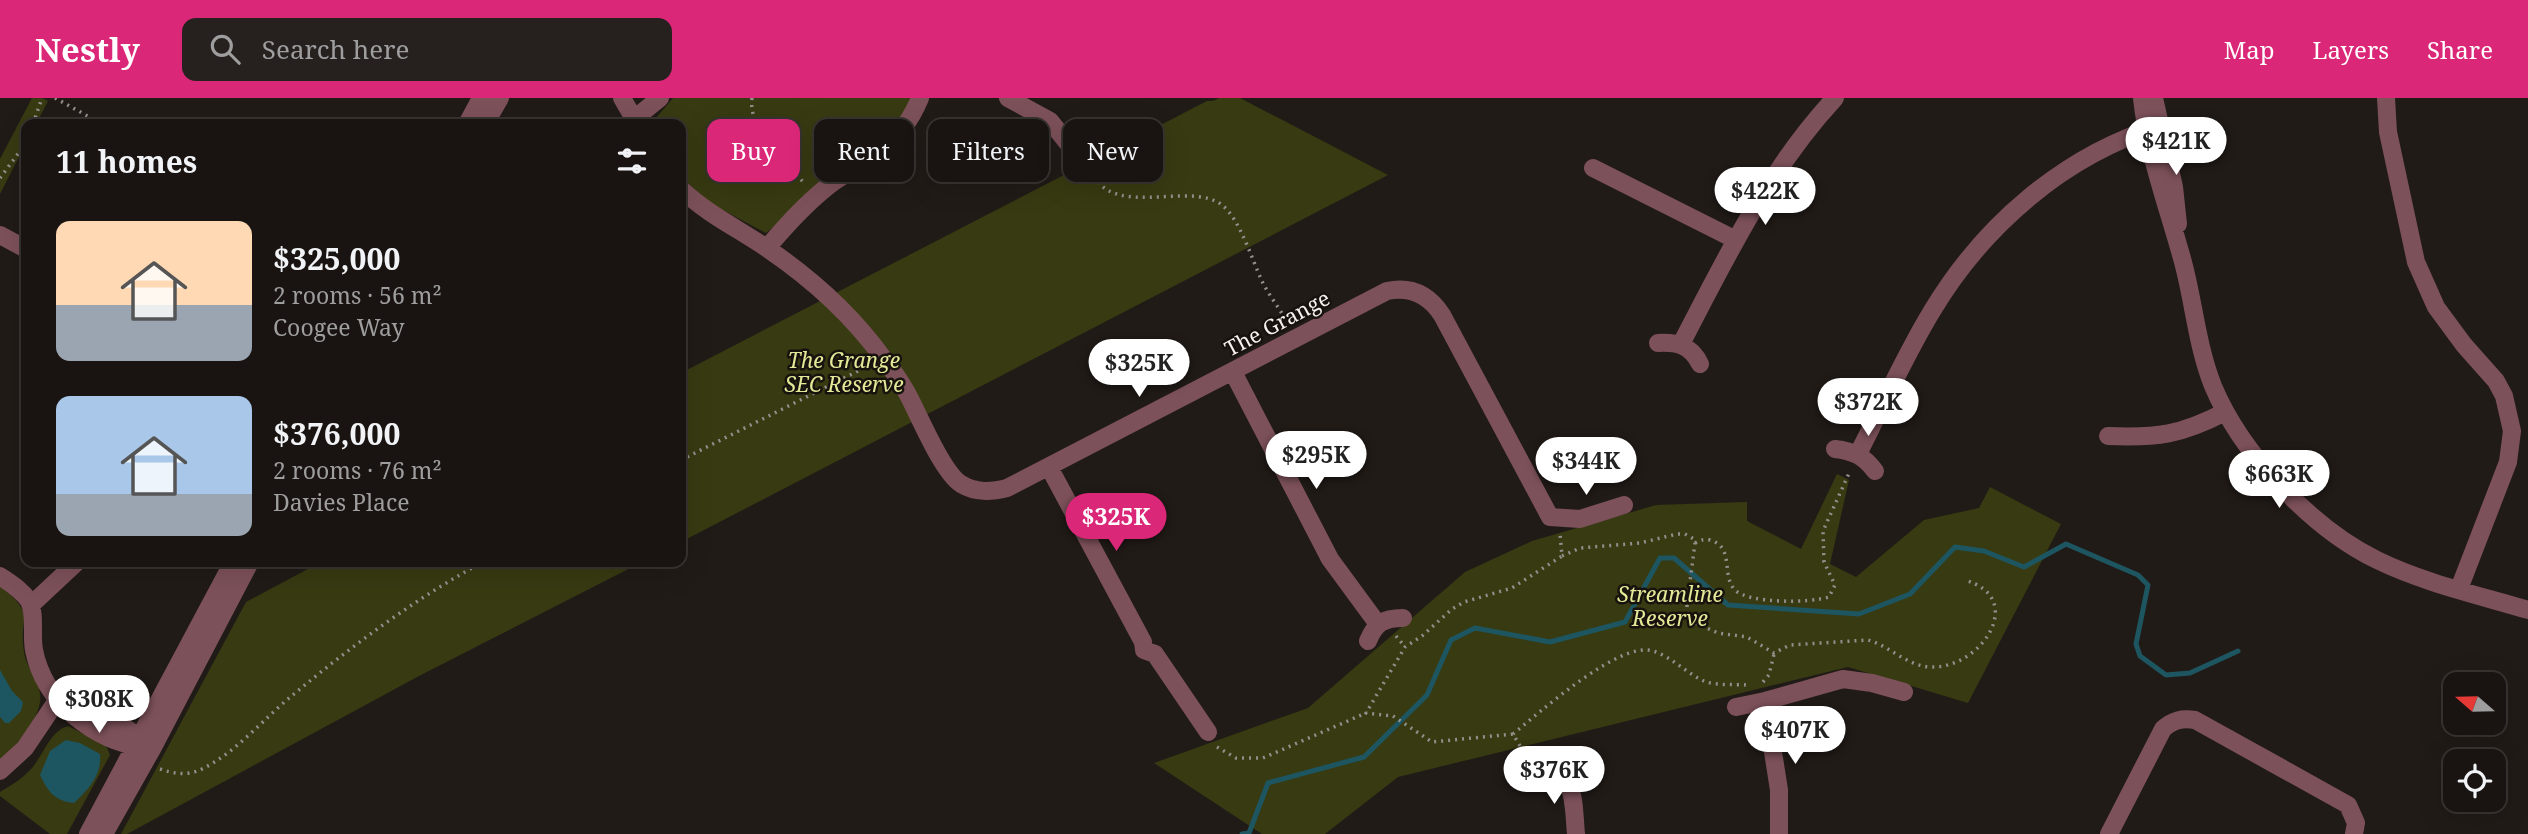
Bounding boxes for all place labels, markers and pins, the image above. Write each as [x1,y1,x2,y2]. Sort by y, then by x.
pin: $421K [2127,118,2225,177]
pin: $422K [1716,167,1814,227]
pin: $325K [1090,340,1188,399]
pin: $372K [1819,378,1917,438]
pin: $295K [1267,432,1365,491]
pin: $344K [1537,438,1635,497]
pin: $663K [2230,450,2328,510]
pin: $325K [1067,494,1165,553]
pin: $308K [50,676,148,735]
pin: $407K [1746,706,1844,766]
pin: $376K [1505,746,1603,806]

